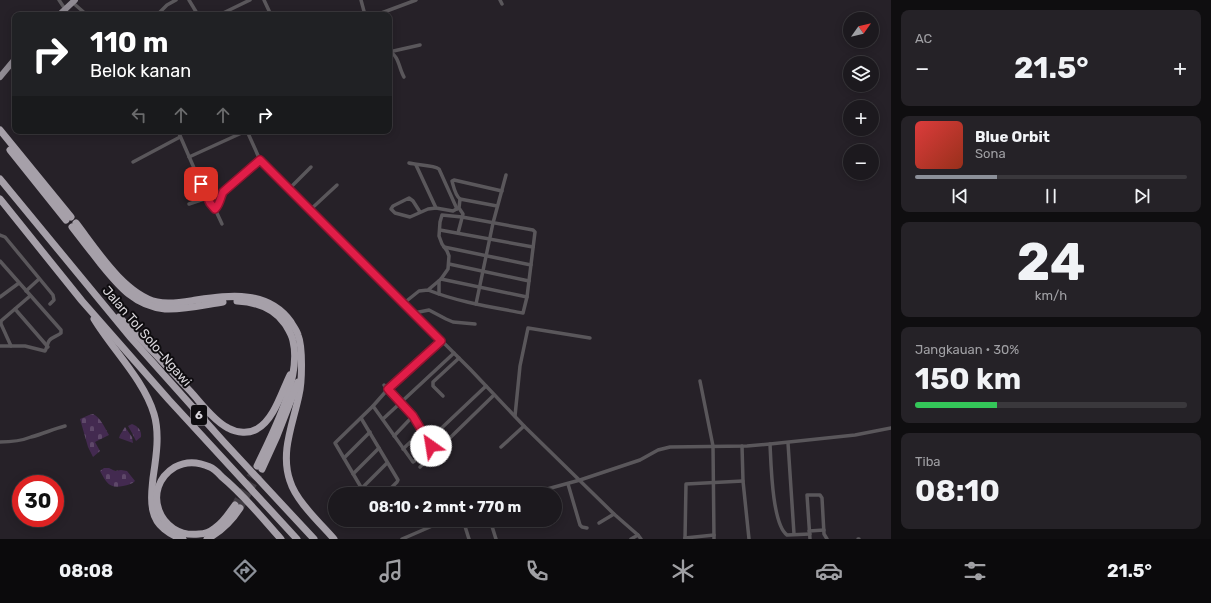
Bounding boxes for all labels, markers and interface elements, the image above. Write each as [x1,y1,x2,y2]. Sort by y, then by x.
north arrow [843,12,879,48]
map controls [843,12,879,180]
text: 110 m [90,26,168,59]
icon: right [24,28,76,80]
text: AC [915,31,932,46]
text: 21.5° [1014,50,1089,86]
text: − [915,55,929,82]
text: + [1173,55,1187,82]
button: layers [843,56,879,92]
text: Belok kanan [90,60,191,82]
button: + [843,100,879,136]
icon: left [128,104,150,126]
icon: ahead [170,104,192,126]
icon: ahead [212,104,234,126]
icon: right [254,104,276,126]
text: Blue Orbit [975,128,1050,146]
button: − [843,144,879,180]
text: Sona [975,146,1006,161]
pin [184,167,218,201]
icon: arrive [190,173,212,195]
icon: previous [949,185,971,207]
icon: pause [1040,185,1062,207]
icon: next [1131,185,1153,207]
text: 24 [1016,231,1086,293]
street label: Jalan Tol Solo–Ngawi [99,283,195,390]
text: km/h [1035,288,1067,303]
text: Jangkauan · 30% [915,342,1019,357]
text: 150 km [915,361,1021,397]
road number: 6 [191,405,207,425]
position arrow [410,425,452,467]
text: Tiba [915,454,941,469]
text: 08:10 [915,473,1000,509]
speed limit sign: 30 [12,475,64,527]
text: 08:10 · 2 mnt · 770 m [369,498,521,516]
icon: directions [231,557,259,585]
icon: music [377,557,405,585]
icon: phone [523,557,551,585]
icon: climate [669,557,697,585]
icon: car [815,557,843,585]
icon: filters [961,557,989,585]
text: 08:08 [59,560,113,582]
text: 21.5° [1107,560,1152,582]

